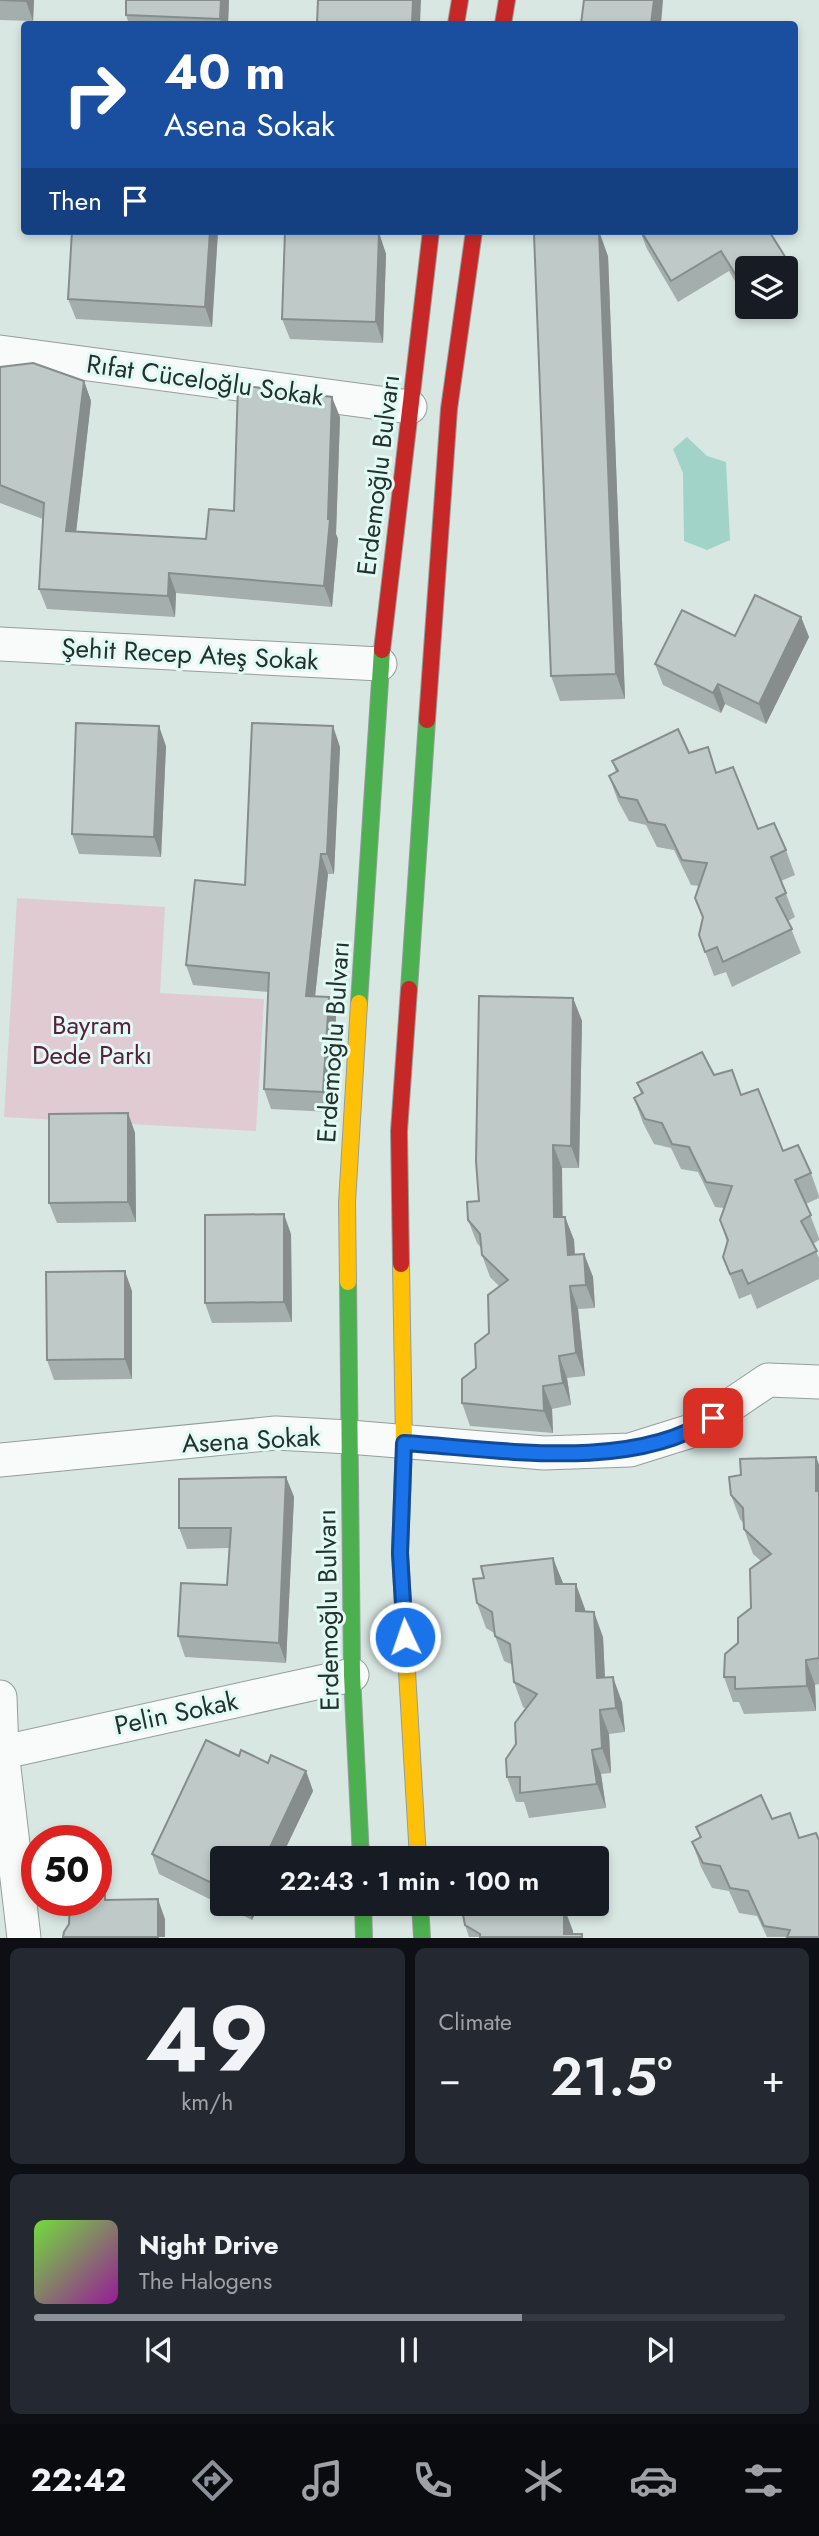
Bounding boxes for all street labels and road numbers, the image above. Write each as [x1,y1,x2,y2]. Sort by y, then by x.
street label: Rıfat Cüceloğlu Sokak [84,345,326,416]
street label: Erdemoğlu Bulvarı [347,372,409,578]
street label: Şehit Recep Ateş Sokak [60,628,320,680]
street label: Erdemoğlu Bulvarı [307,940,359,1144]
street label: Asena Sokak [181,1417,322,1463]
street label: Erdemoğlu Bulvarı [307,1509,349,1711]
street label: Pelin Sokak [111,1681,242,1745]

